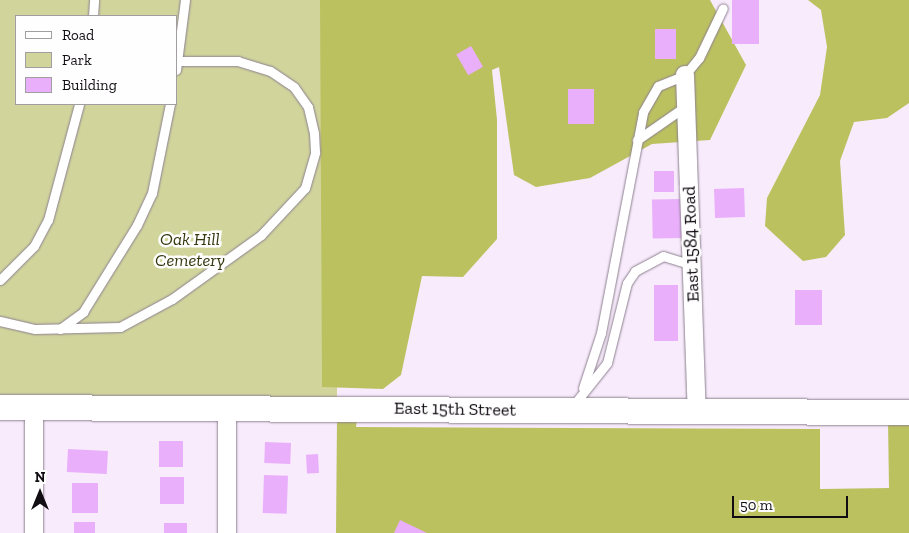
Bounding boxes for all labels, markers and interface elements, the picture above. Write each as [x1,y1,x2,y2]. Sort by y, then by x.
legend [15,15,178,105]
text: Road [62,26,94,44]
text: Park [62,51,92,69]
text: Building [62,76,117,94]
street label: East 1584 Road [678,186,704,302]
park label: Oak Hill Cemetery [155,229,225,272]
street label: East 15th Street [394,397,516,421]
north arrow [15,468,65,518]
text: N [35,469,45,486]
scale bar [734,486,850,518]
text: 50 m [740,496,773,514]

